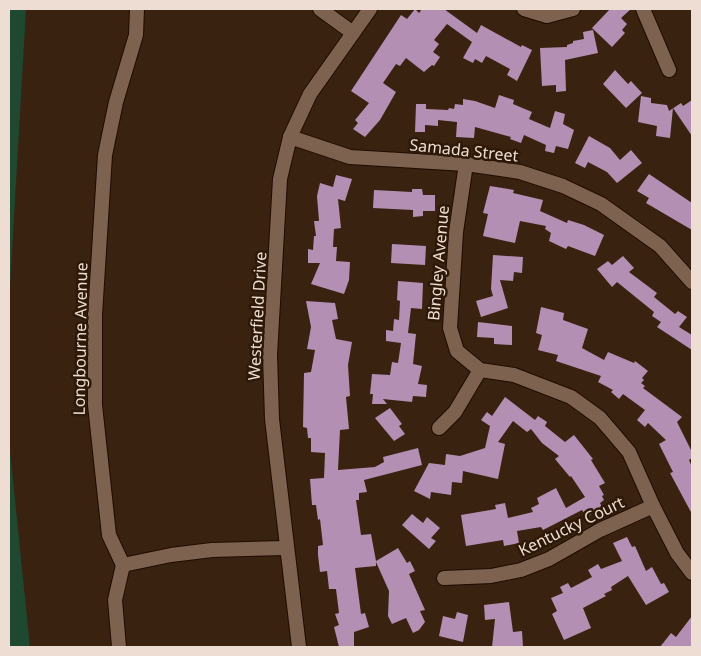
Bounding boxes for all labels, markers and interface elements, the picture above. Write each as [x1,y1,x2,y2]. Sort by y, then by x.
street label: Samada Street [408,133,520,167]
street label: Bingley Avenue [422,204,454,322]
street label: Westerfield Drive [243,251,271,381]
street label: Longbourne Avenue [68,262,92,416]
street label: Kentucky Court [514,491,628,561]

